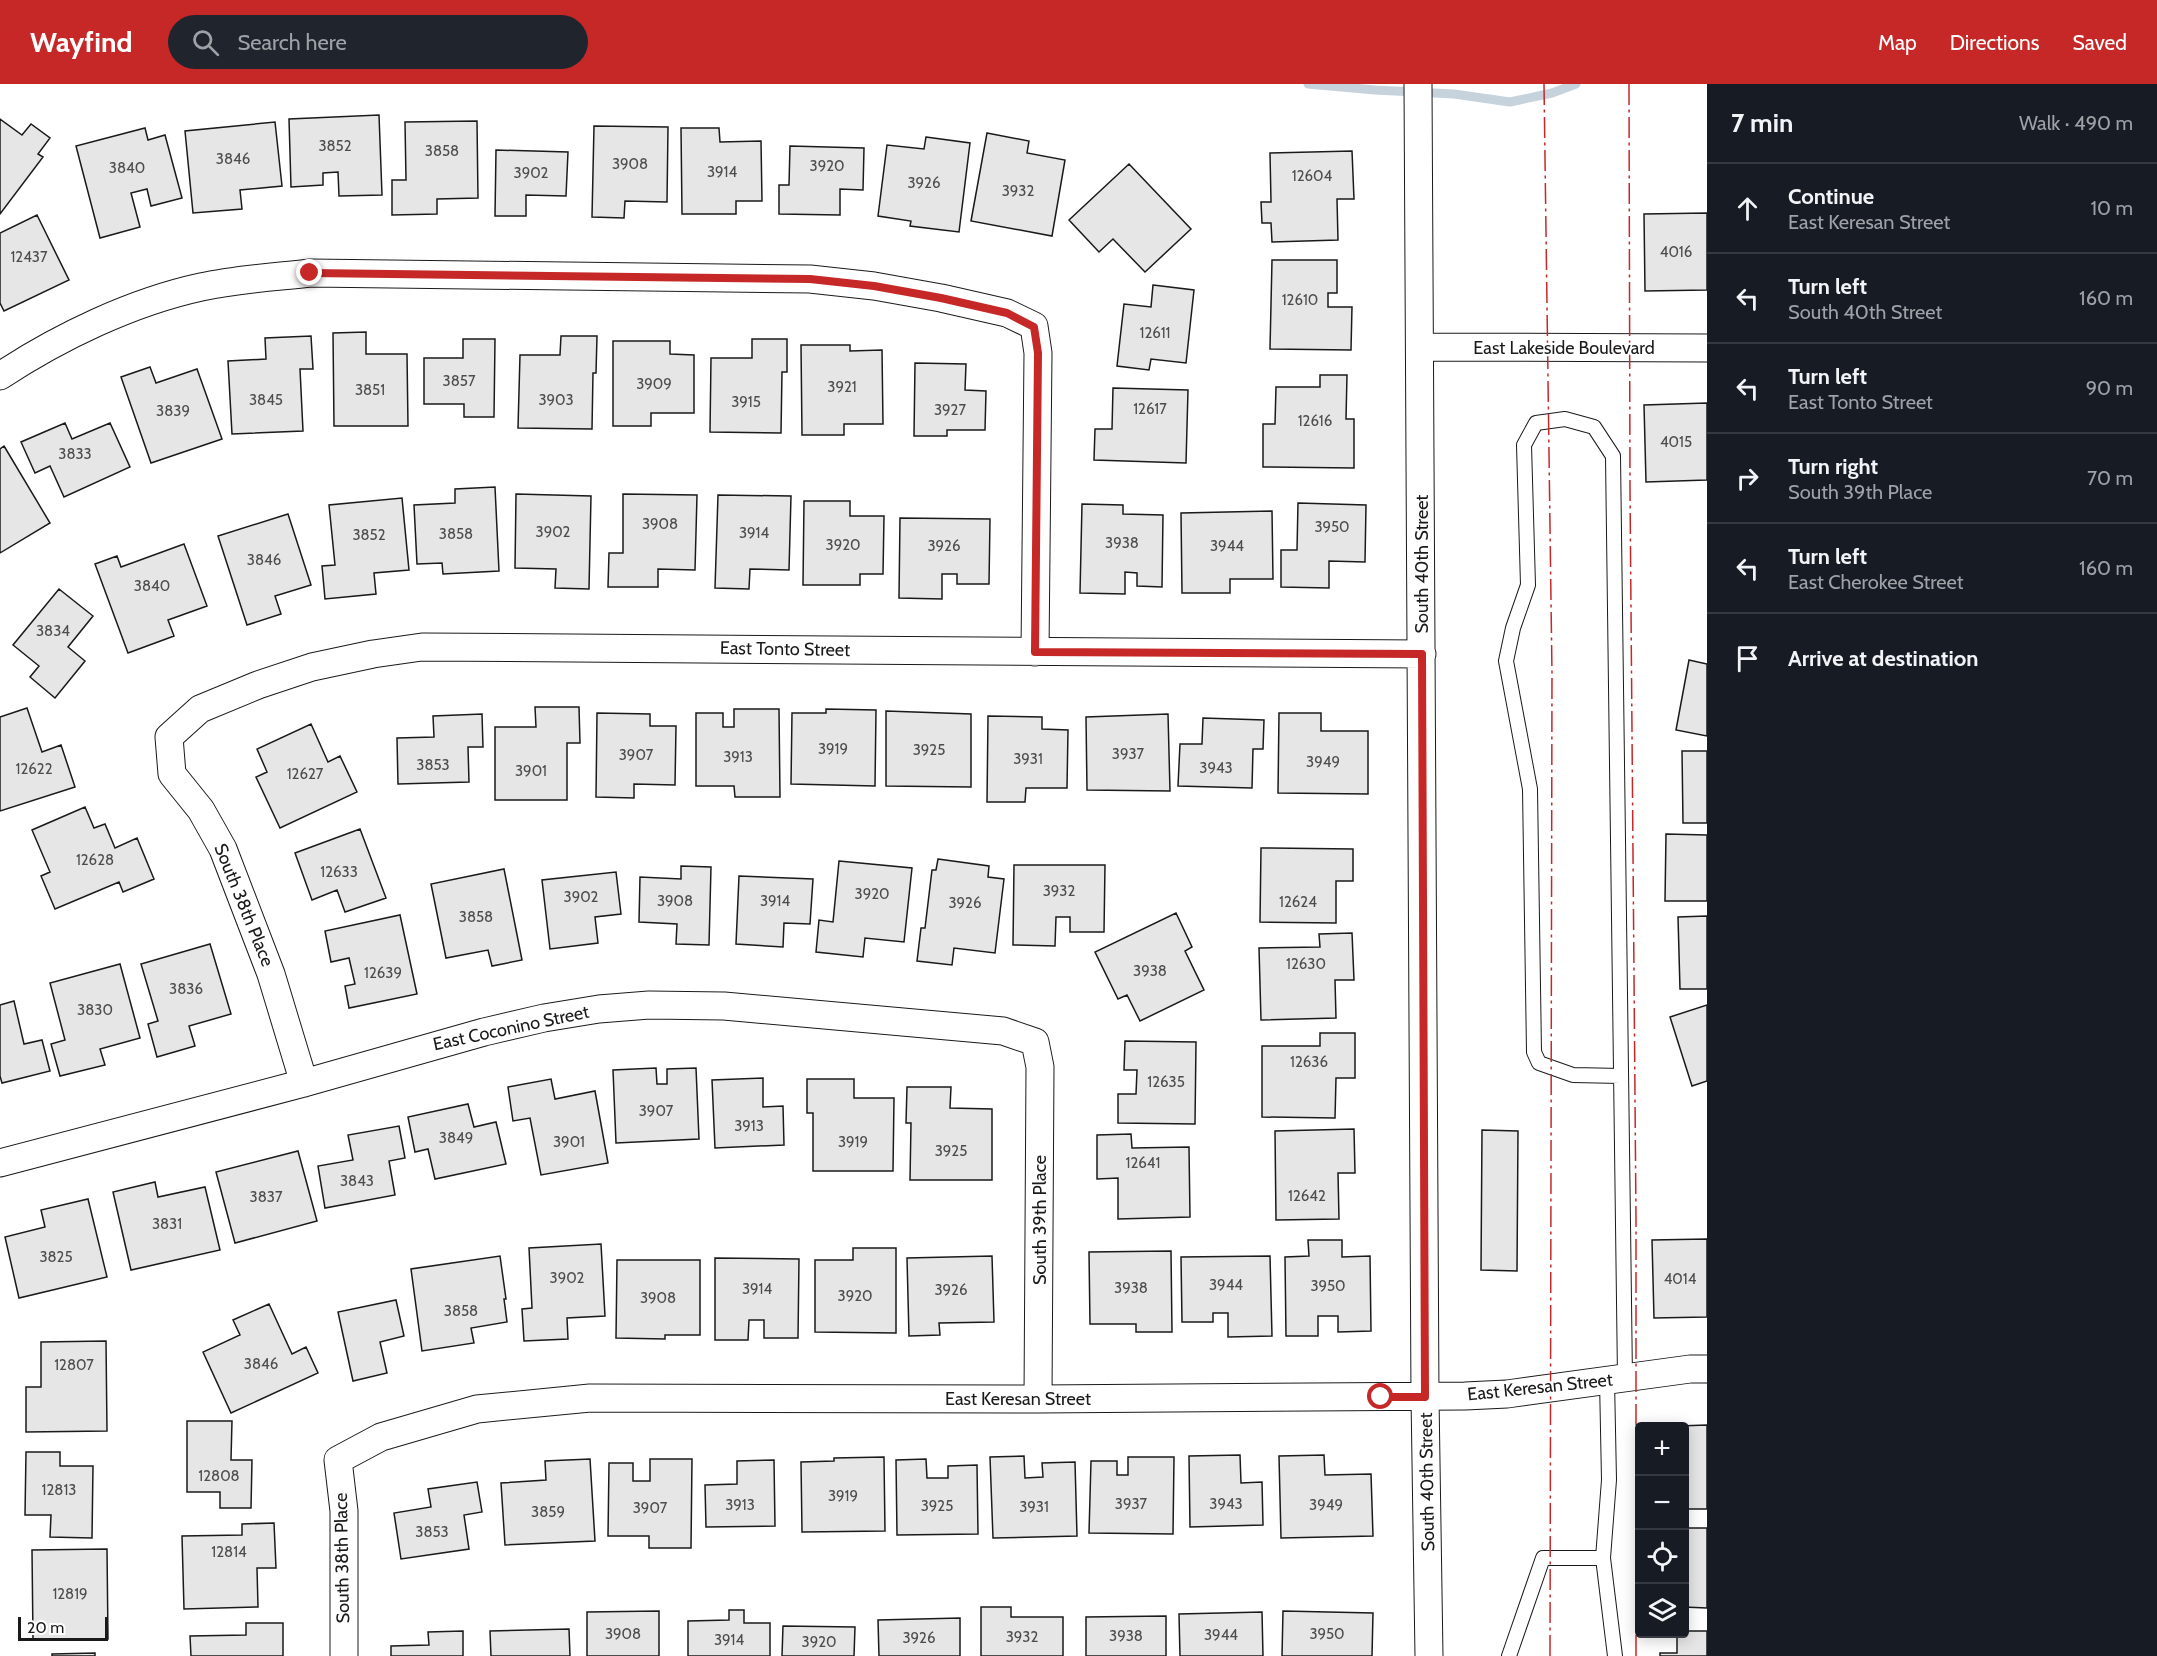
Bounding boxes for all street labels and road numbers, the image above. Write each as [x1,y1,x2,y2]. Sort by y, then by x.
street label: East Lakeside Boulevard [1473,337,1655,359]
street label: South 40th Street [1411,495,1433,633]
street label: East Tonto Street [720,637,850,661]
street label: South 38th Place [209,840,279,970]
street label: East Coconino Street [431,1001,591,1055]
street label: South 39th Place [1029,1155,1051,1285]
street label: East Keresan Street [1466,1368,1614,1406]
street label: East Keresan Street [945,1388,1091,1410]
street label: South 40th Street [1415,1412,1439,1552]
street label: South 38th Place [330,1493,354,1623]

